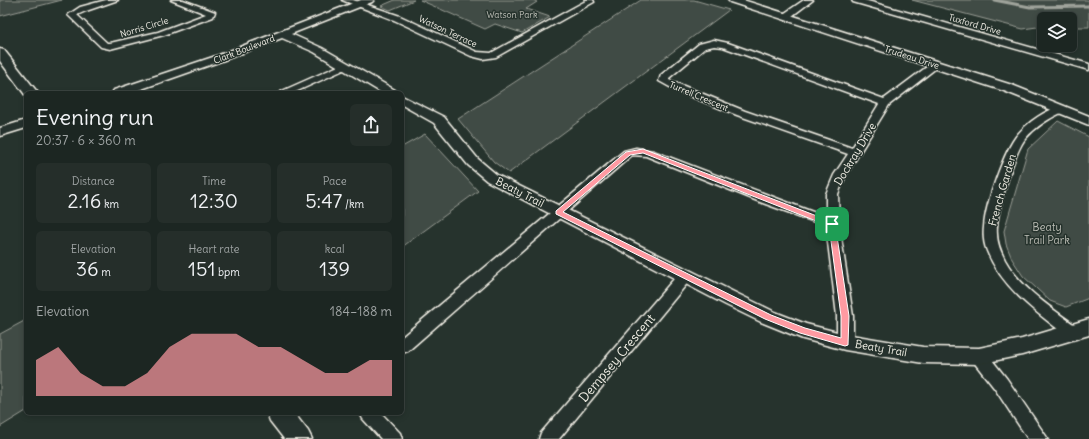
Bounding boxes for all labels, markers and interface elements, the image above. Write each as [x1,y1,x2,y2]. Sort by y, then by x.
park label: Watson Park [486,9,538,20]
street label: Tuxford Drive [948,11,1003,37]
map controls [1037,12,1077,52]
button: layers [1037,12,1077,52]
street label: Watson Terrace [417,13,479,49]
street label: Norris Circle [119,14,170,40]
street label: Clark Boulevard [212,32,276,66]
street label: Trudeau Drive [883,43,941,71]
street label: Turrell Crescent [668,79,730,113]
text: Evening run [36,103,154,131]
button: share [350,104,392,146]
street label: Dockray Drive [831,120,879,188]
text: 20:37 · 6 × 360 m [36,132,136,149]
street label: French Garden [985,152,1019,228]
text: Distance [72,174,115,188]
text: Time [202,174,226,188]
text: Pace [323,174,347,188]
street label: Beaty Trail [493,174,547,210]
text: 2.16 [68,188,101,213]
text: 12:30 [190,188,238,213]
text: 5:47 [305,188,342,213]
text: km [101,197,119,211]
text: /km [342,197,364,211]
pin [815,207,849,241]
icon: arrive [821,213,843,235]
park label: Beaty Trail Park [1024,220,1070,247]
text: Elevation [71,242,116,256]
text: Heart rate [188,242,240,256]
text: kcal [325,242,345,256]
text: 36 [76,256,99,281]
text: 151 [188,256,215,281]
text: 139 [319,256,350,281]
text: m [99,265,111,279]
text: bpm [215,265,240,279]
text: Elevation [36,303,89,320]
text: 184–188 m [330,303,392,320]
street label: Dempsey Crescent [575,310,659,406]
street label: Beaty Trail [854,337,908,359]

